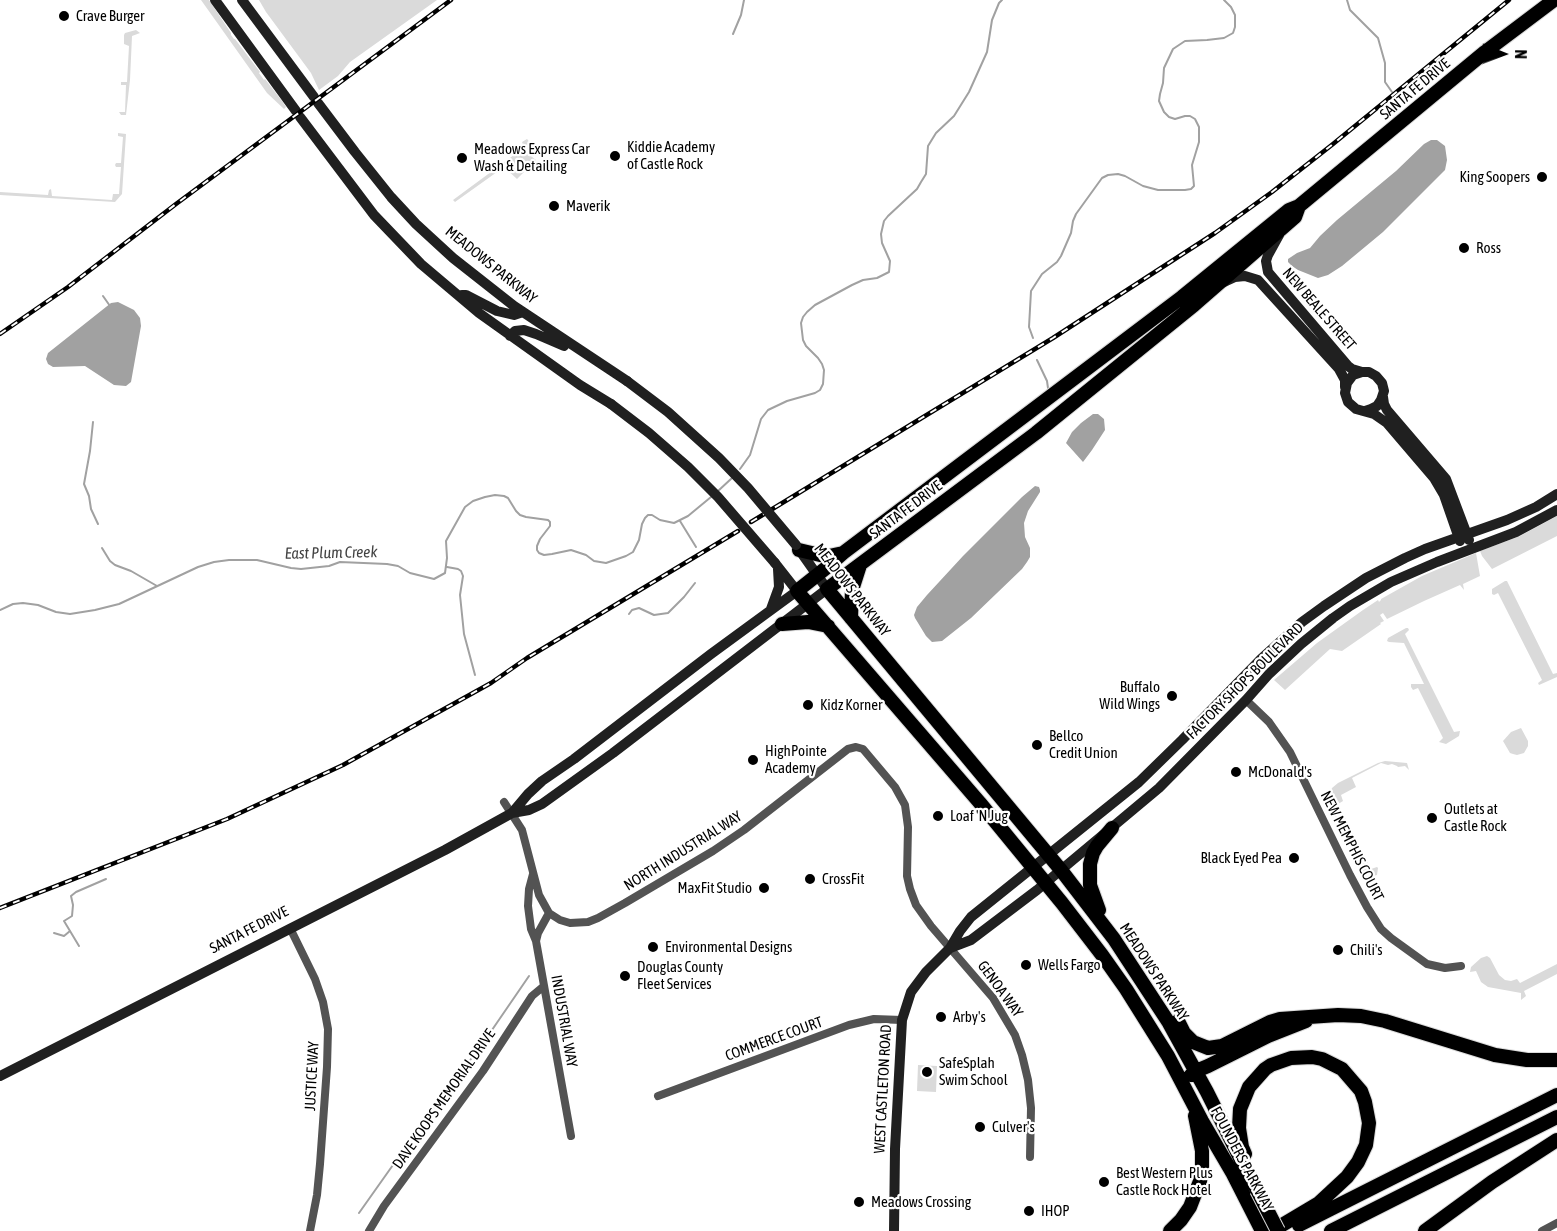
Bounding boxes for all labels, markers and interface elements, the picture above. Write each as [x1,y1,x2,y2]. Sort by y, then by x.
place label: Crave Burger [76,7,144,25]
marker: Crave Burger [57,9,71,23]
north arrow [1473,24,1533,84]
text: N [1512,49,1530,59]
street label: SANTA FE DRIVE [1376,55,1454,123]
place label: Kiddie Academy of Castle Rock [627,138,715,173]
place label: Meadows Express Car Wash & Detailing [474,140,590,175]
marker: Kiddie Academy of Castle Rock [608,149,622,163]
marker: Meadows Express Car Wash & Detailing [455,151,469,165]
place label: King Soopers [1459,168,1530,186]
marker: King Soopers [1535,170,1549,184]
place label: Maverik [566,197,610,215]
marker: Maverik [547,199,561,213]
street label: MEADOWS PARKWAY [441,223,541,307]
place label: Ross [1476,239,1501,257]
marker: Ross [1457,241,1471,255]
street label: NEW BEALE STREET [1278,264,1360,354]
street label: SANTA FE DRIVE [866,477,946,543]
street label: MEADOWS PARKWAY [810,540,894,640]
water label: East Plum Creek [284,543,378,563]
street label: FACTORY SHOPS BOULEVARD [1183,619,1307,743]
place label: Buffalo Wild Wings [1099,678,1160,713]
marker: Buffalo Wild Wings [1165,689,1179,703]
place label: Kidz Korner [820,696,882,714]
marker: Kidz Korner [801,698,815,712]
place label: Bellco Credit Union [1049,727,1118,762]
marker: Bellco Credit Union [1030,738,1044,752]
place label: HighPointe Academy [765,742,827,777]
marker: HighPointe Academy [746,753,760,767]
place label: McDonald's [1248,763,1312,781]
marker: McDonald's [1229,765,1243,779]
street label: NEW MEMPHIS COURT [1317,788,1387,904]
place label: Outlets at Castle Rock [1444,800,1507,835]
street label: NORTH INDUSTRIAL WAY [621,807,745,895]
place label: Loaf 'N Jug [950,807,1008,825]
marker: Loaf 'N Jug [931,809,945,823]
marker: Outlets at Castle Rock [1425,811,1439,825]
place label: Black Eyed Pea [1200,849,1282,867]
marker: Black Eyed Pea [1287,851,1301,865]
place label: CrossFit [822,870,865,888]
marker: CrossFit [803,872,817,886]
place label: MaxFit Studio [678,879,752,897]
marker: MaxFit Studio [757,881,771,895]
street label: SANTA FE DRIVE [207,902,291,958]
street label: MEADOWS PARKWAY [1116,920,1192,1024]
place label: Environmental Designs [665,938,792,956]
marker: Environmental Designs [646,940,660,954]
place label: Chili's [1350,941,1383,959]
marker: Chili's [1331,943,1345,957]
place label: Wells Fargo [1038,956,1100,974]
street label: GENOA WAY [974,957,1026,1021]
place label: Douglas County Fleet Services [637,958,723,993]
marker: Wells Fargo [1019,958,1033,972]
marker: Douglas County Fleet Services [618,969,632,983]
street label: INDUSTRIAL WAY [547,974,581,1068]
place label: Arby's [953,1008,986,1026]
marker: Arby's [934,1010,948,1024]
street label: COMMERCE COURT [723,1013,825,1065]
street label: WEST CASTLETON ROAD [871,1024,895,1154]
street label: DAVE KOOPS MEMORIAL DRIVE [389,1026,499,1172]
street label: JUSTICE WAY [301,1041,323,1111]
place label: SafeSplah Swim School [939,1054,1008,1089]
marker: SafeSplah Swim School [920,1065,934,1079]
street label: FOUNDERS PARKWAY [1207,1104,1277,1214]
place label: Culver's [992,1118,1035,1136]
marker: Culver's [973,1120,987,1134]
place label: Best Western Plus Castle Rock Hotel [1116,1164,1213,1199]
marker: Best Western Plus Castle Rock Hotel [1097,1175,1111,1189]
place label: Meadows Crossing [871,1193,971,1211]
marker: Meadows Crossing [852,1195,866,1209]
place label: IHOP [1041,1202,1070,1220]
marker: IHOP [1022,1204,1036,1218]

